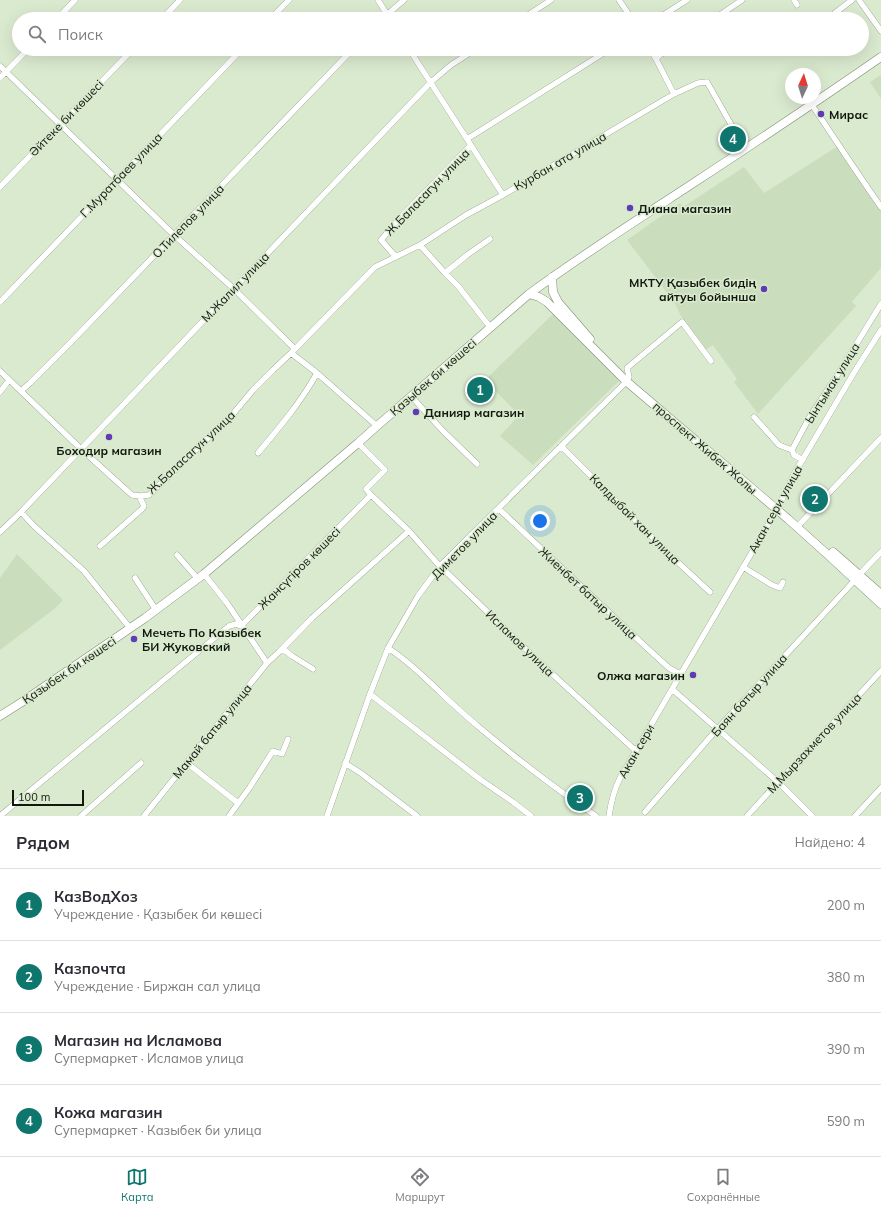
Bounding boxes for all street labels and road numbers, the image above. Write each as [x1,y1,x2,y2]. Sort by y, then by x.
street label: Әйтеке би көшесі [26,77,106,159]
street label: Курбан ата улица [511,128,609,194]
street label: Г.Муратбаев улица [77,129,165,221]
street label: Ж.Баласагун улица [382,145,472,239]
street label: О.Тилепов улица [149,181,227,261]
street label: М.Жалил улица [198,249,272,325]
street label: Қазыбек би көшесі [387,335,479,419]
street label: Ынтымак улица [801,340,863,426]
street label: проспект Жибек Жолы [650,399,760,497]
street label: Ж.Баласагун улица [144,407,238,497]
street label: Акан сери улица [745,462,805,556]
street label: Калдыбай хан улица [587,471,683,567]
street label: Диметов улица [428,508,500,582]
street label: Жансүгіров көшесі [255,524,343,612]
street label: Жиенбет батыр улица [536,543,640,643]
street label: Исламов улица [483,607,557,679]
street label: Қазыбек би көшесі [19,633,119,707]
street label: Баян батыр улица [708,650,790,740]
street label: Мамай батыр улица [169,681,255,781]
street label: М.Мырзахметов улица [764,690,864,796]
street label: Акан сери [614,721,658,781]

